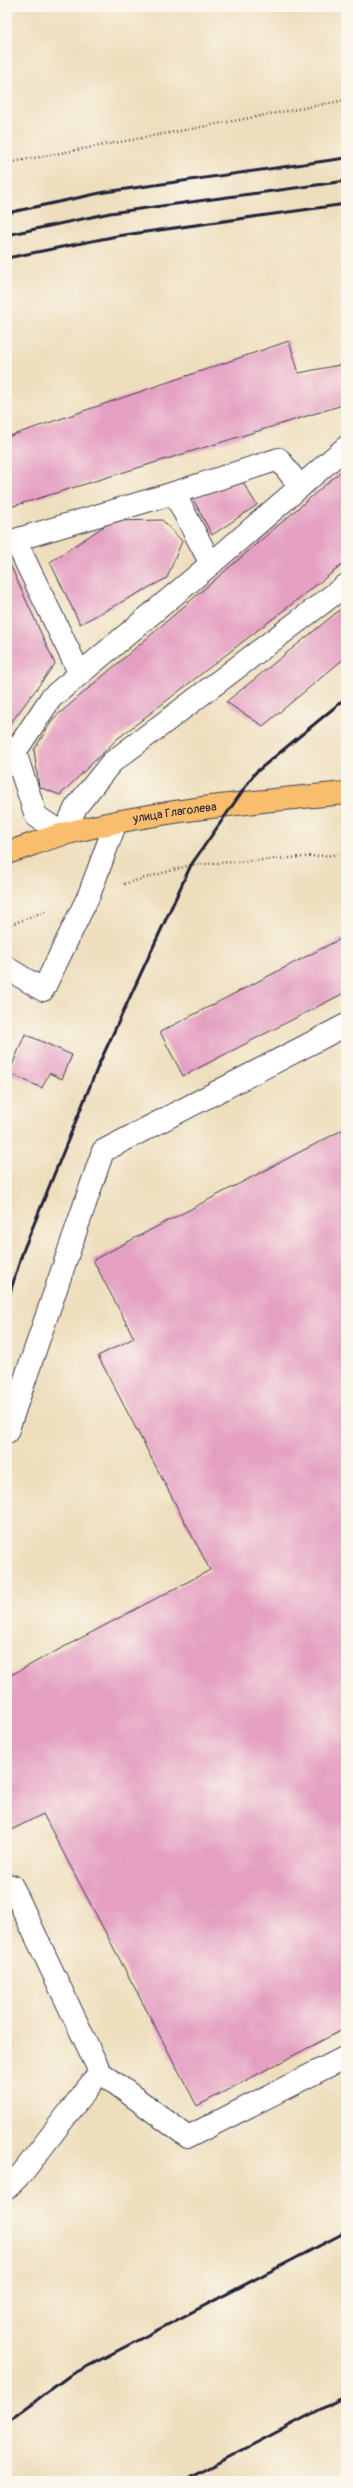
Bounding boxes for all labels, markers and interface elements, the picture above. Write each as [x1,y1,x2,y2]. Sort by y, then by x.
street label: улица Глаголева [131,799,218,827]

